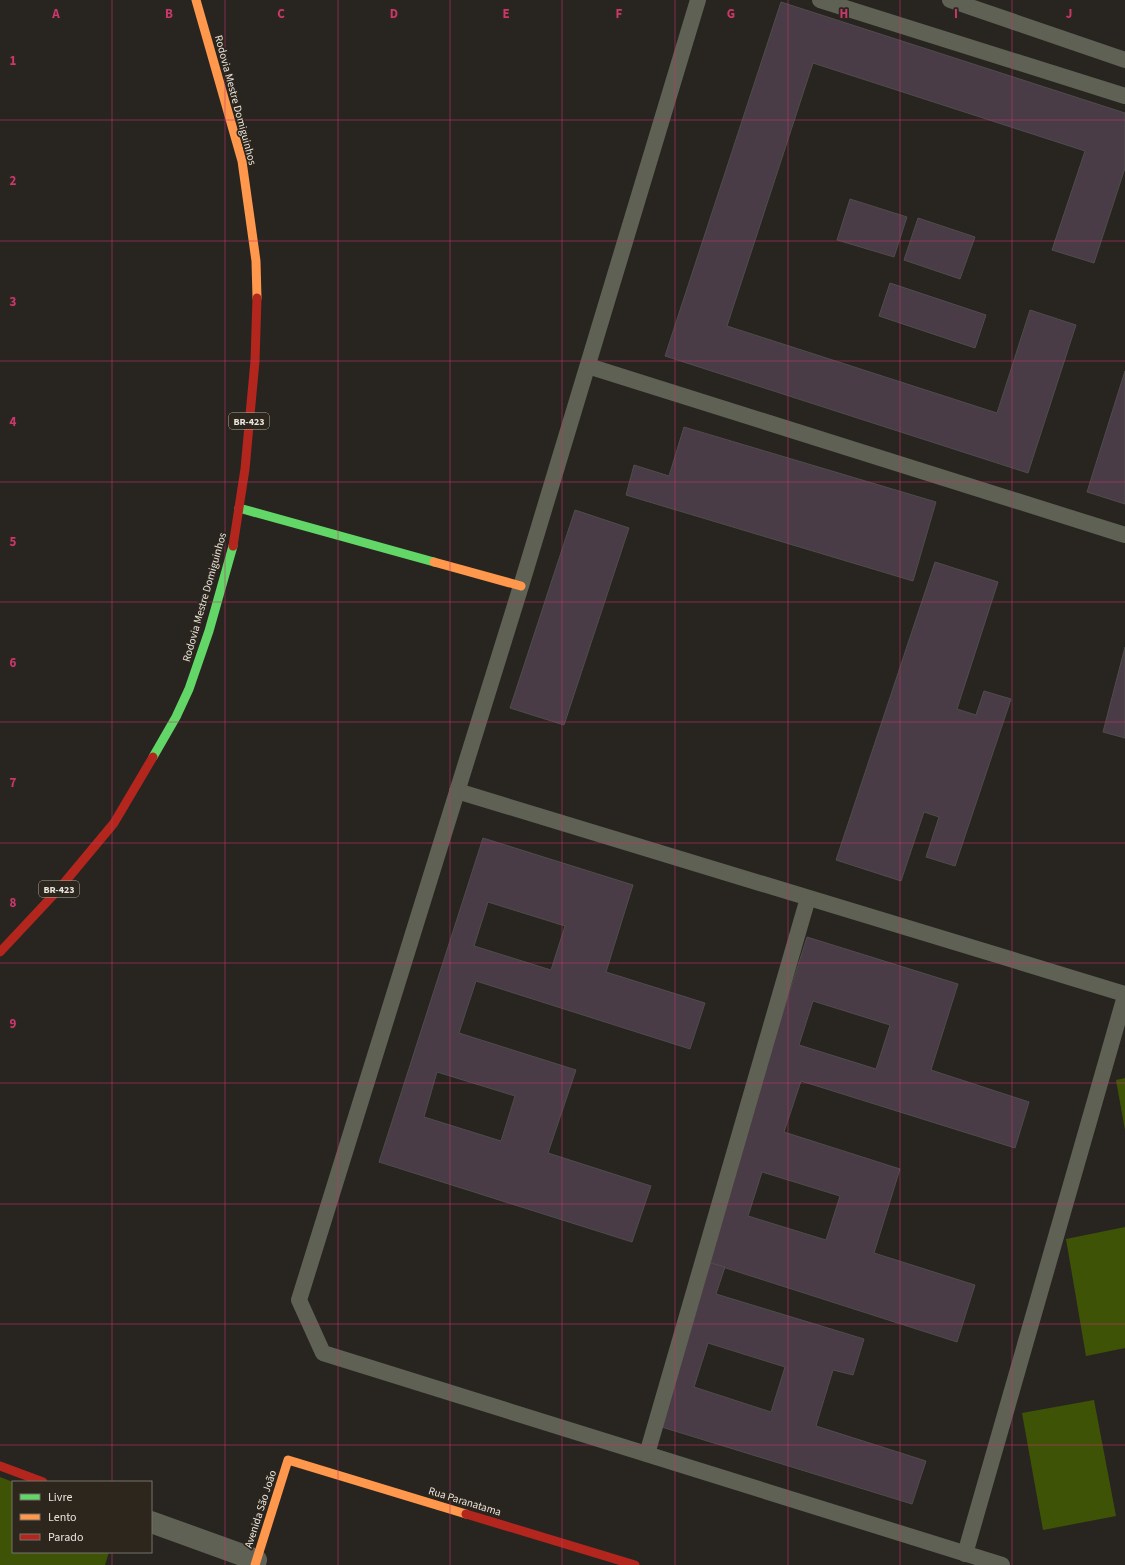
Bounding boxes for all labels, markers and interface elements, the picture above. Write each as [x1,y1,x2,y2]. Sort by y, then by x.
text: A [51,5,60,23]
text: B [165,5,173,23]
text: C [277,5,285,23]
text: D [390,5,398,23]
text: E [502,5,510,23]
text: F [616,5,623,23]
text: G [727,5,735,23]
text: H [840,5,848,23]
text: I [954,5,958,23]
text: J [1066,5,1072,23]
street label: Rodovia Mestre Domiguinhos [211,33,260,167]
text: 1 [10,52,17,70]
text: 2 [10,172,17,190]
text: 3 [10,293,17,311]
text: 4 [10,413,17,431]
road number: BR-423 [229,413,269,429]
street label: Rodovia Mestre Domiguinhos [179,530,230,664]
text: 5 [10,533,17,551]
text: 6 [10,654,17,672]
text: 7 [10,774,17,792]
road number: BR-423 [39,881,79,897]
text: 8 [10,894,17,912]
text: 9 [10,1015,17,1033]
street label: Avenida São João [241,1468,280,1550]
legend [12,1481,152,1553]
street label: Rua Paranatama [427,1483,503,1520]
text: Livre [48,1489,72,1506]
text: Lento [48,1509,77,1526]
text: Parado [48,1529,83,1546]

